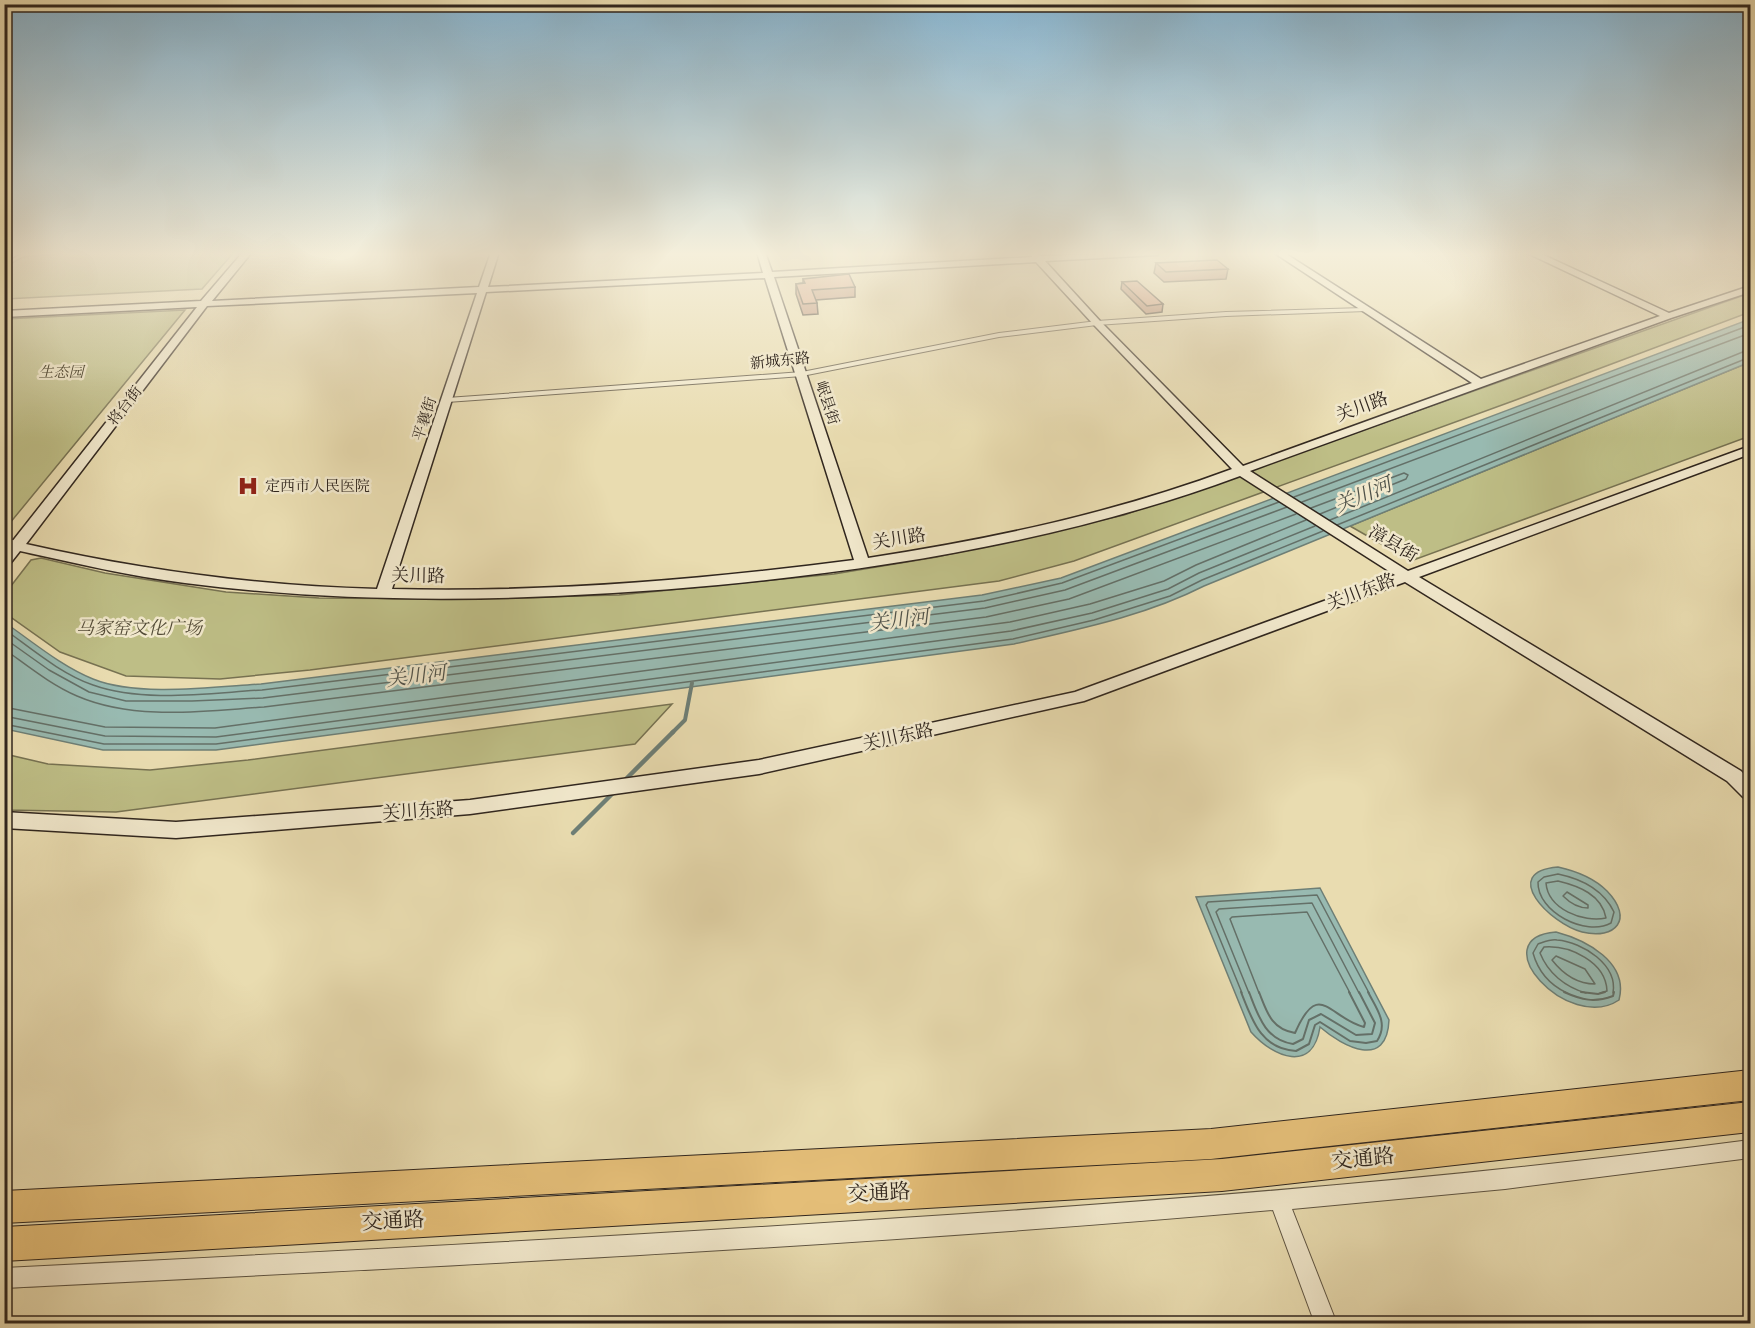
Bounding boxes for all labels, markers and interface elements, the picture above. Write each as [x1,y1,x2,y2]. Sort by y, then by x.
street label: 新城东路 [749,348,811,374]
park label: 生态园 [38,363,85,382]
street label: 岷县街 [811,379,843,427]
street label: 将台街 [104,382,146,430]
street label: 关川路 [1333,387,1391,427]
street label: 平襄街 [409,395,441,443]
water label: 关川河 [1331,471,1398,518]
hospital icon: 定西市人民医院 [236,474,260,498]
place label: 定西市人民医院 [265,477,370,496]
street label: 漳县街 [1364,520,1422,568]
street label: 关川路 [871,523,927,555]
street label: 关川路 [391,564,445,588]
street label: 关川东路 [1323,568,1399,616]
water label: 关川河 [868,604,933,636]
park label: 马家窑文化广场 [76,617,204,640]
water label: 关川河 [385,660,450,692]
street label: 关川东路 [860,718,936,756]
street label: 关川东路 [381,797,455,825]
street label: 交通路 [1330,1142,1396,1176]
street label: 交通路 [847,1178,911,1208]
street label: 交通路 [361,1206,425,1236]

